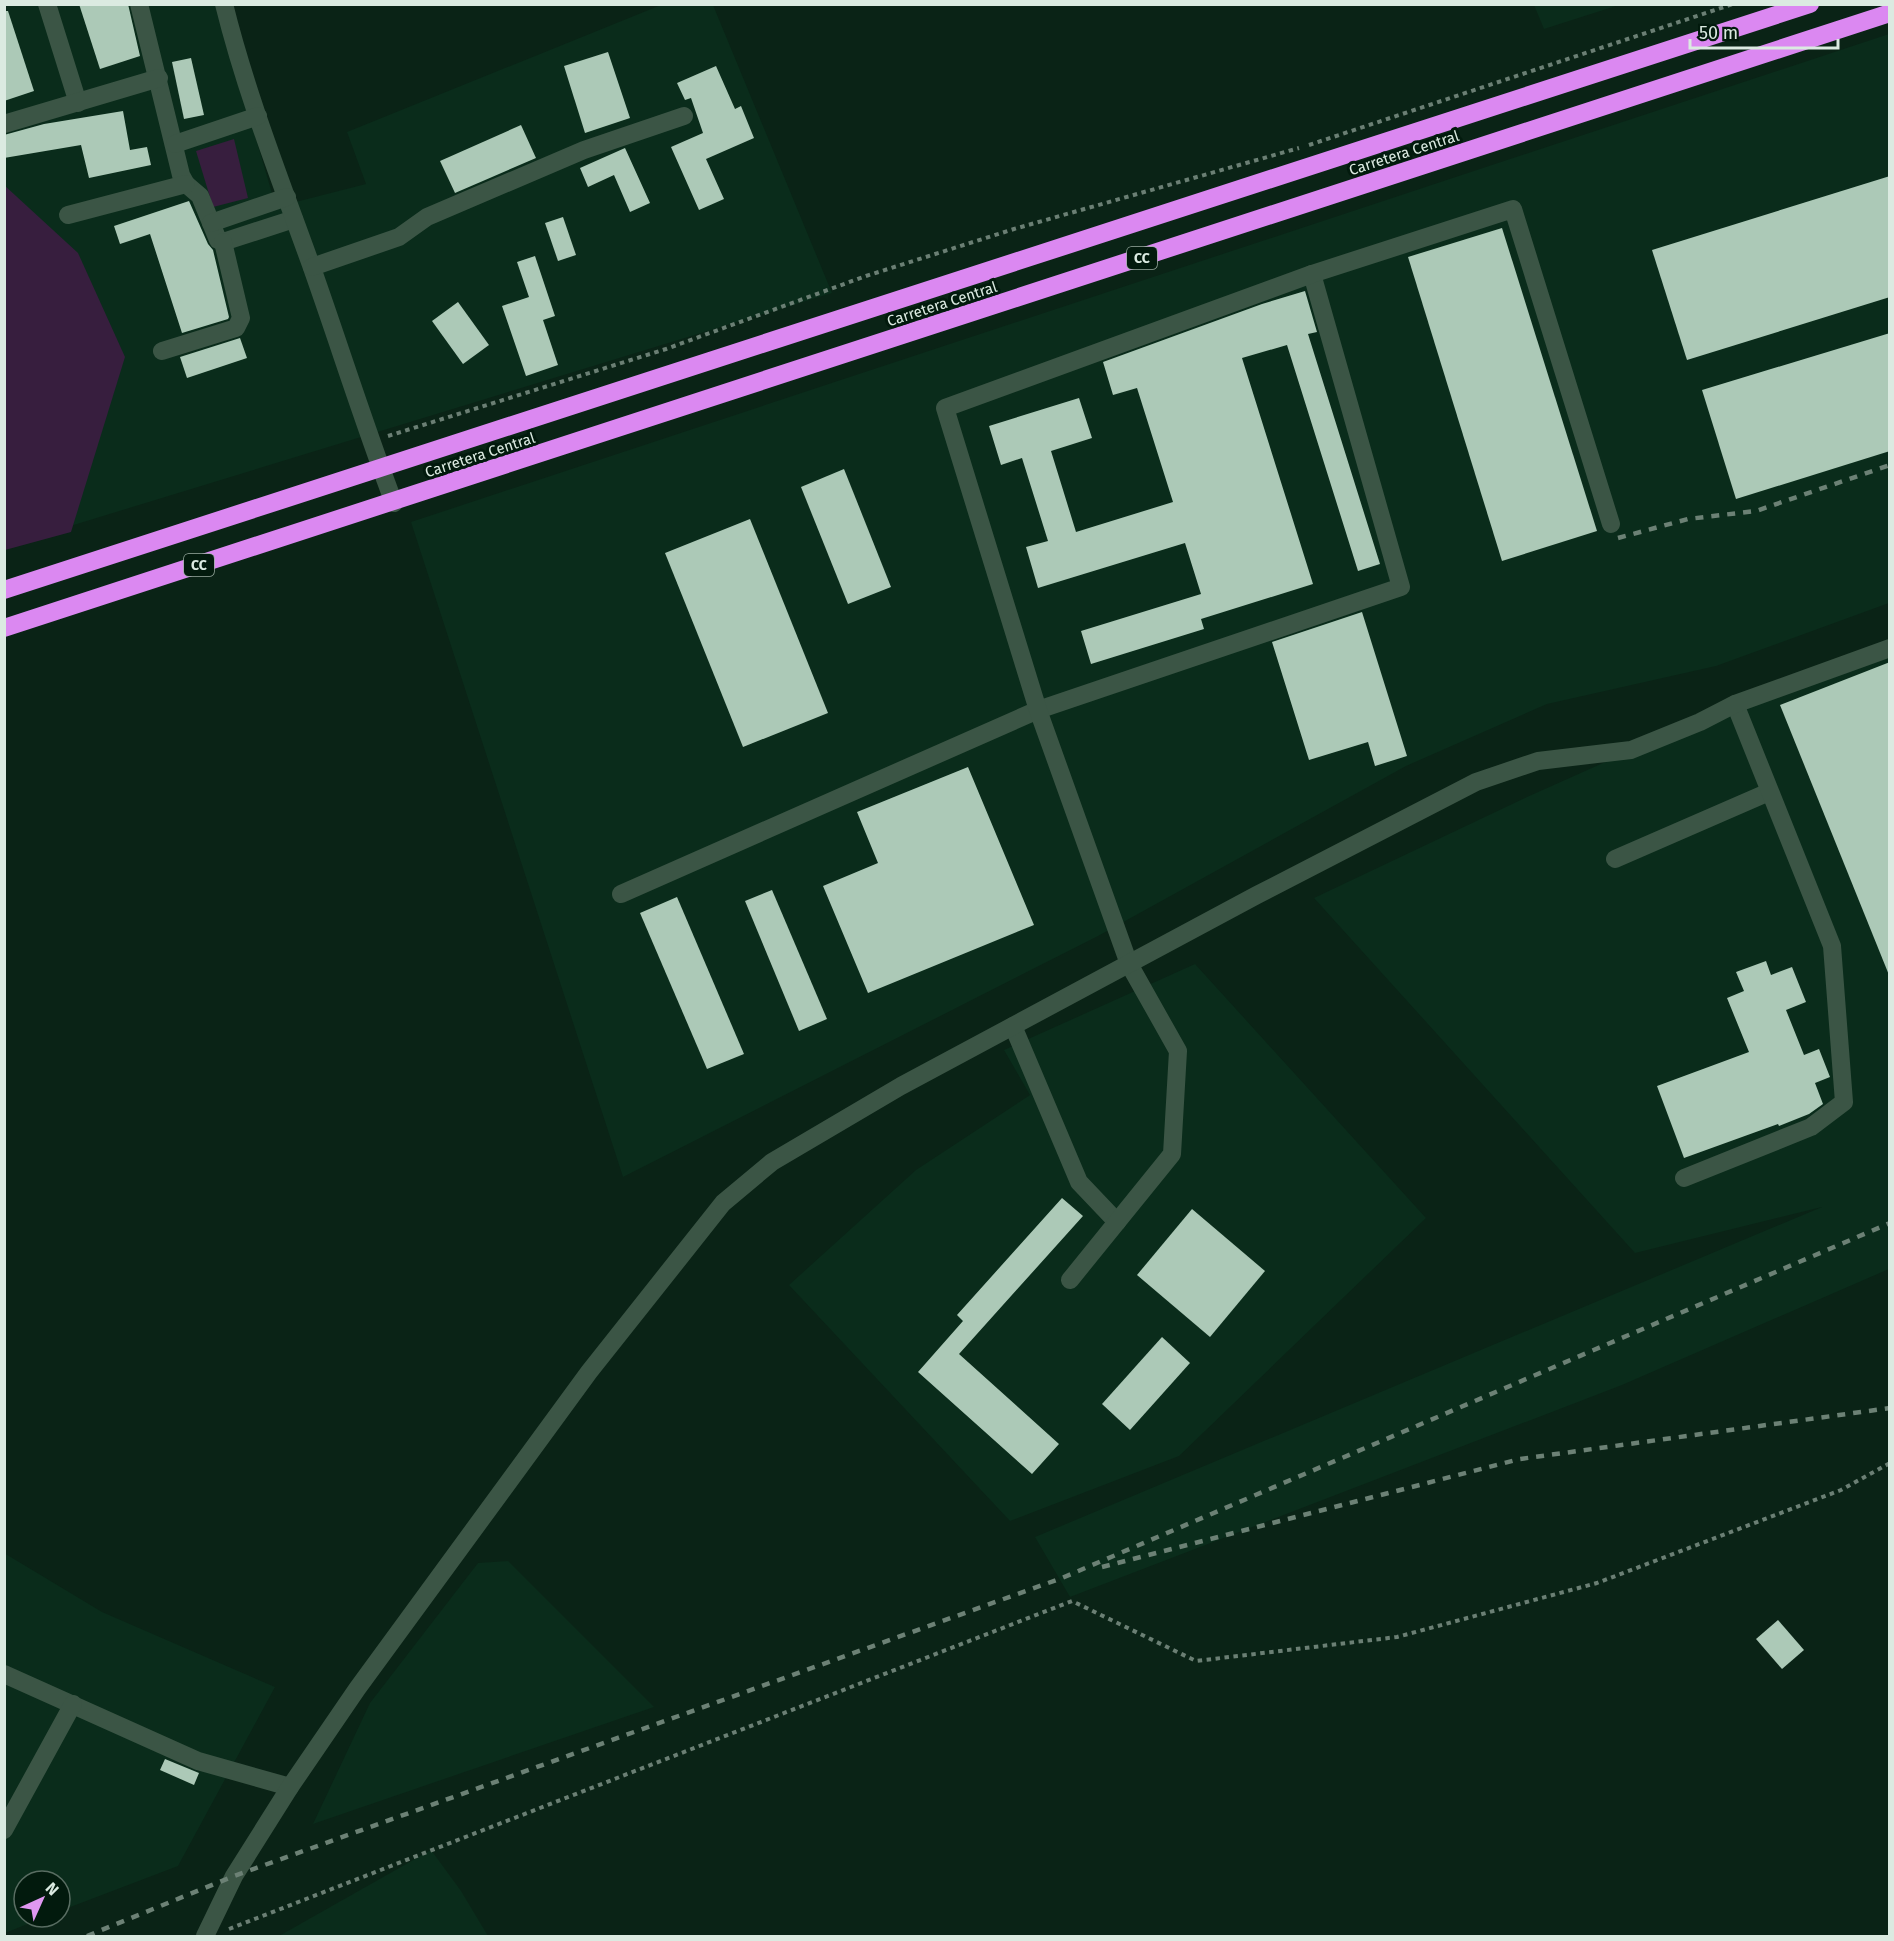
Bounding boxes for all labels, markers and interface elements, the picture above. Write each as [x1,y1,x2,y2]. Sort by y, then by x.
scale bar [1690,12,1838,50]
text: 50 m [1699,22,1738,44]
street label: Carretera Central [1347,127,1462,179]
road number: CC [1127,247,1157,269]
street label: Carretera Central [885,278,1000,330]
street label: Carretera Central [423,429,538,481]
road number: CC [184,554,214,576]
north arrow [12,1869,72,1929]
text: N [42,1878,63,1899]

